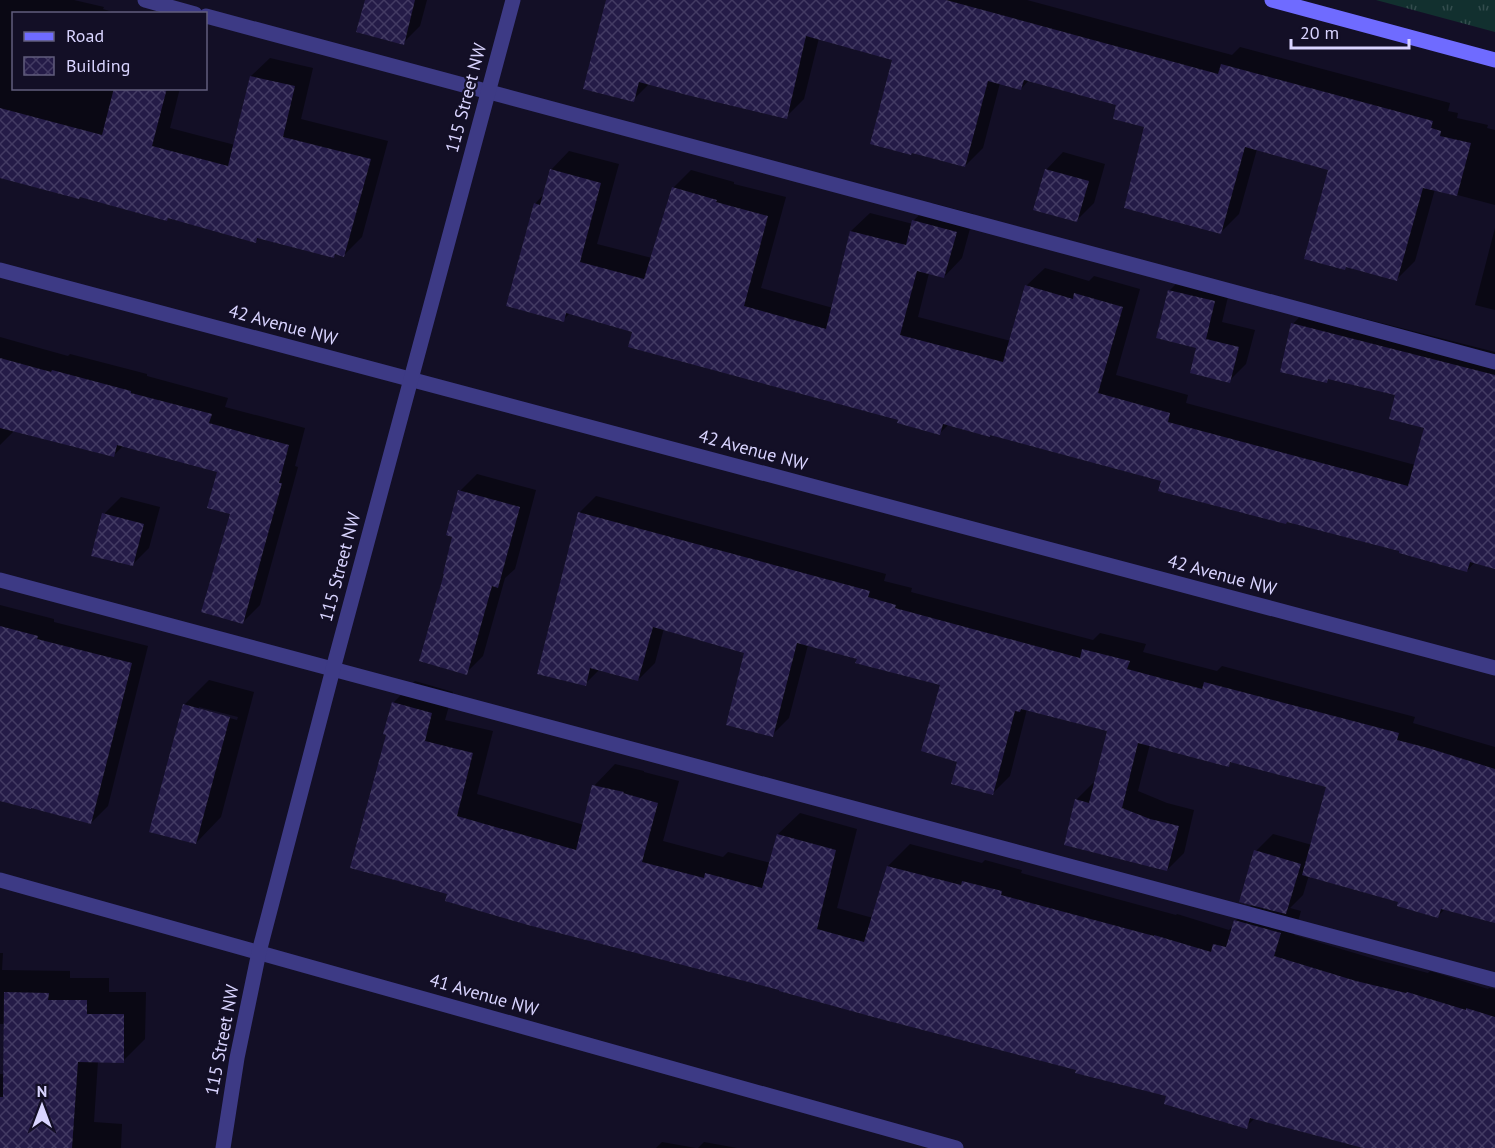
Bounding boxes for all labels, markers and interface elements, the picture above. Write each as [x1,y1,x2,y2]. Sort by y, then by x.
legend [12,12,207,90]
scale bar [1291,12,1410,50]
text: 20 m [1300,21,1339,44]
text: Road [66,24,104,47]
street label: 115 Street NW [440,41,491,155]
text: Building [66,54,130,77]
street label: 42 Avenue NW [226,299,340,350]
street label: 42 Avenue NW [696,424,810,475]
street label: 115 Street NW [314,510,365,624]
street label: 42 Avenue NW [1165,549,1279,600]
street label: 41 Avenue NW [427,968,541,1021]
street label: 115 Street NW [200,983,244,1097]
north arrow [12,1076,72,1136]
text: N [37,1081,47,1101]

